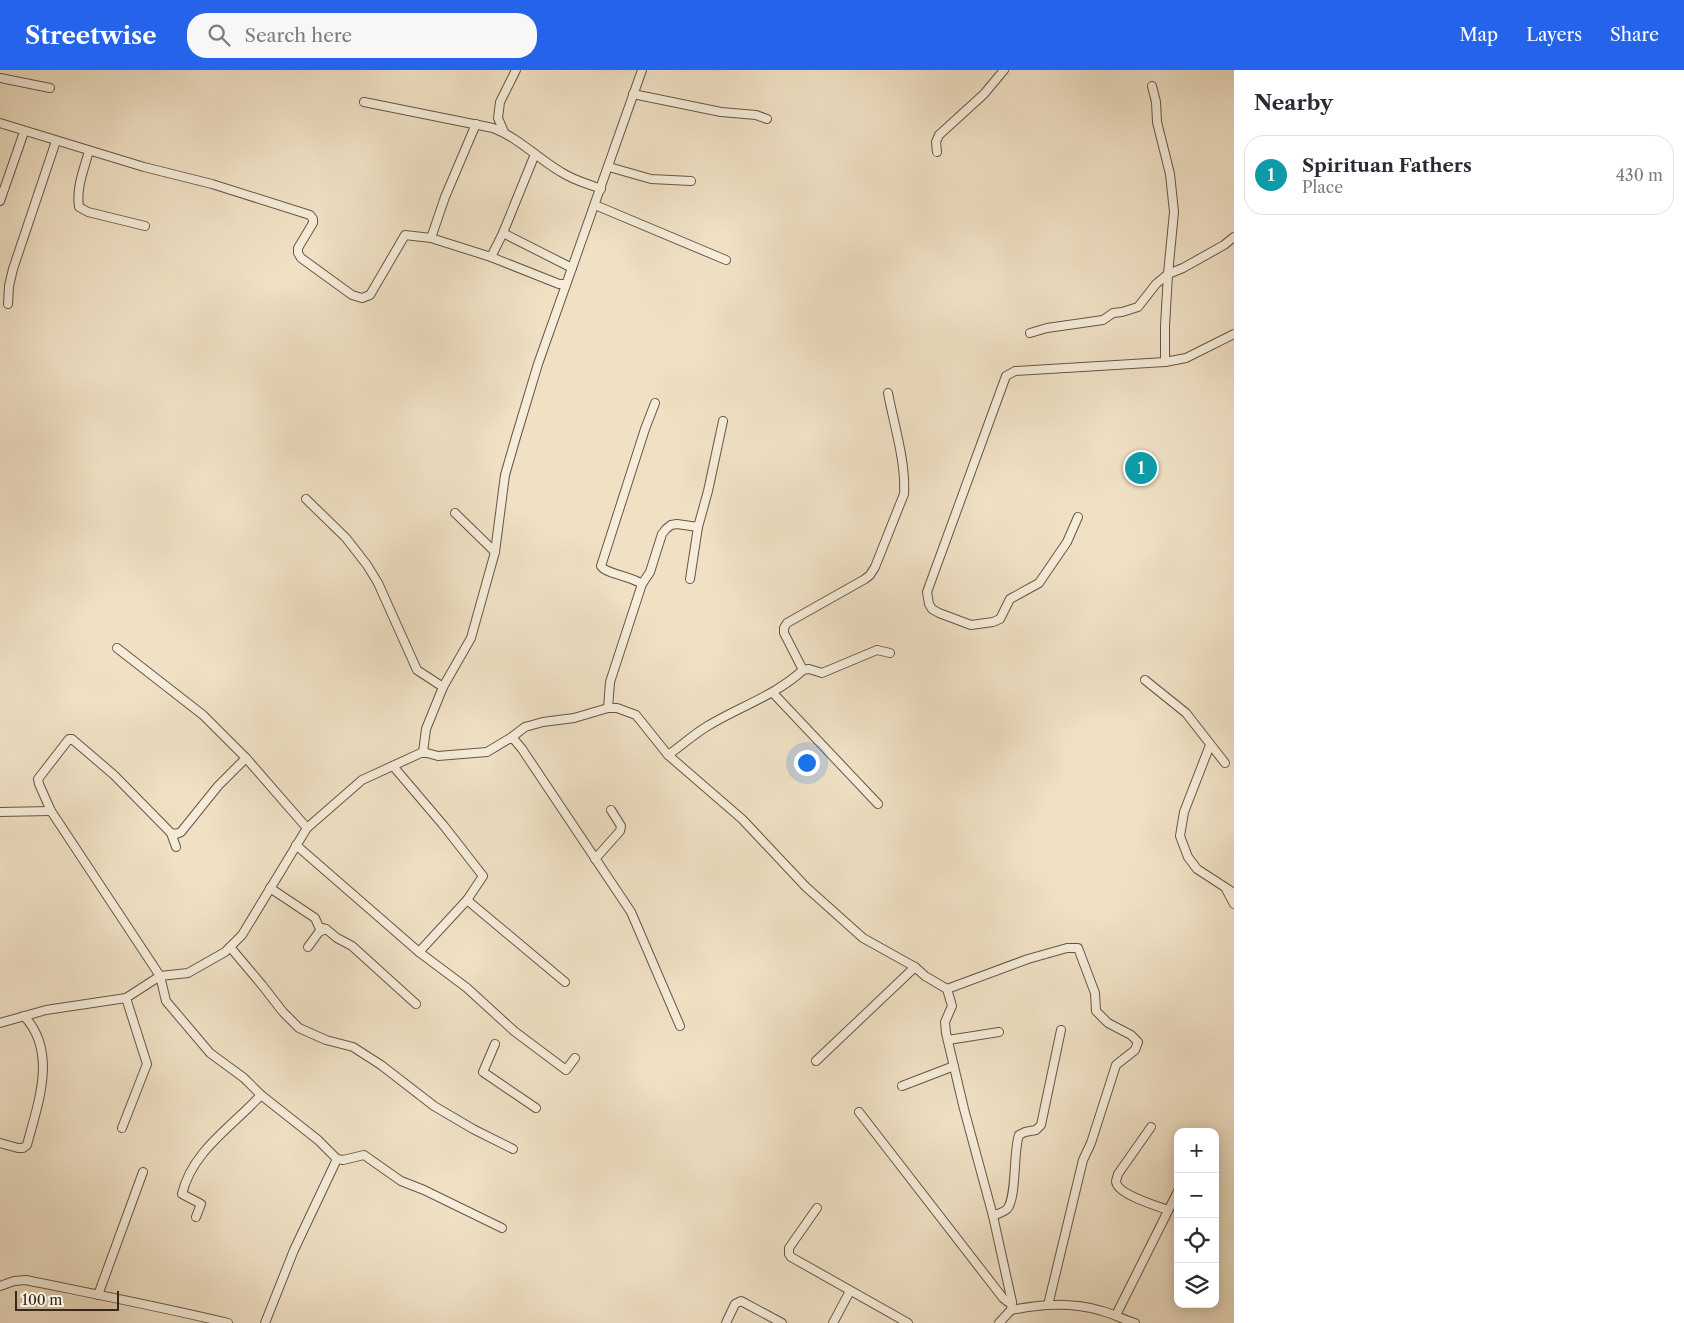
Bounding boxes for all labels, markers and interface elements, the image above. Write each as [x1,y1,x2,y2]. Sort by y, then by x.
search box [187,13,537,58]
text: Streetwise [25,21,157,50]
icon: search [205,21,233,49]
text: Search here [245,24,352,47]
text: Map [1460,24,1498,46]
text: Layers [1526,24,1582,46]
text: Share [1610,24,1659,46]
text: Nearby [1254,90,1333,115]
text: Spirituan Fathers [1302,154,1472,177]
text: 1 [1267,165,1275,185]
text: 430 m [1616,165,1663,185]
text: Place [1302,177,1343,197]
pin: 1 [1125,449,1157,487]
your location [794,750,820,776]
map controls [1174,1128,1219,1308]
button: + [1174,1128,1219,1173]
button: − [1174,1173,1219,1218]
button: locate [1174,1218,1219,1263]
button: layers [1174,1263,1219,1308]
scale bar [15,1288,119,1311]
text: 100 m [22,1291,62,1309]

